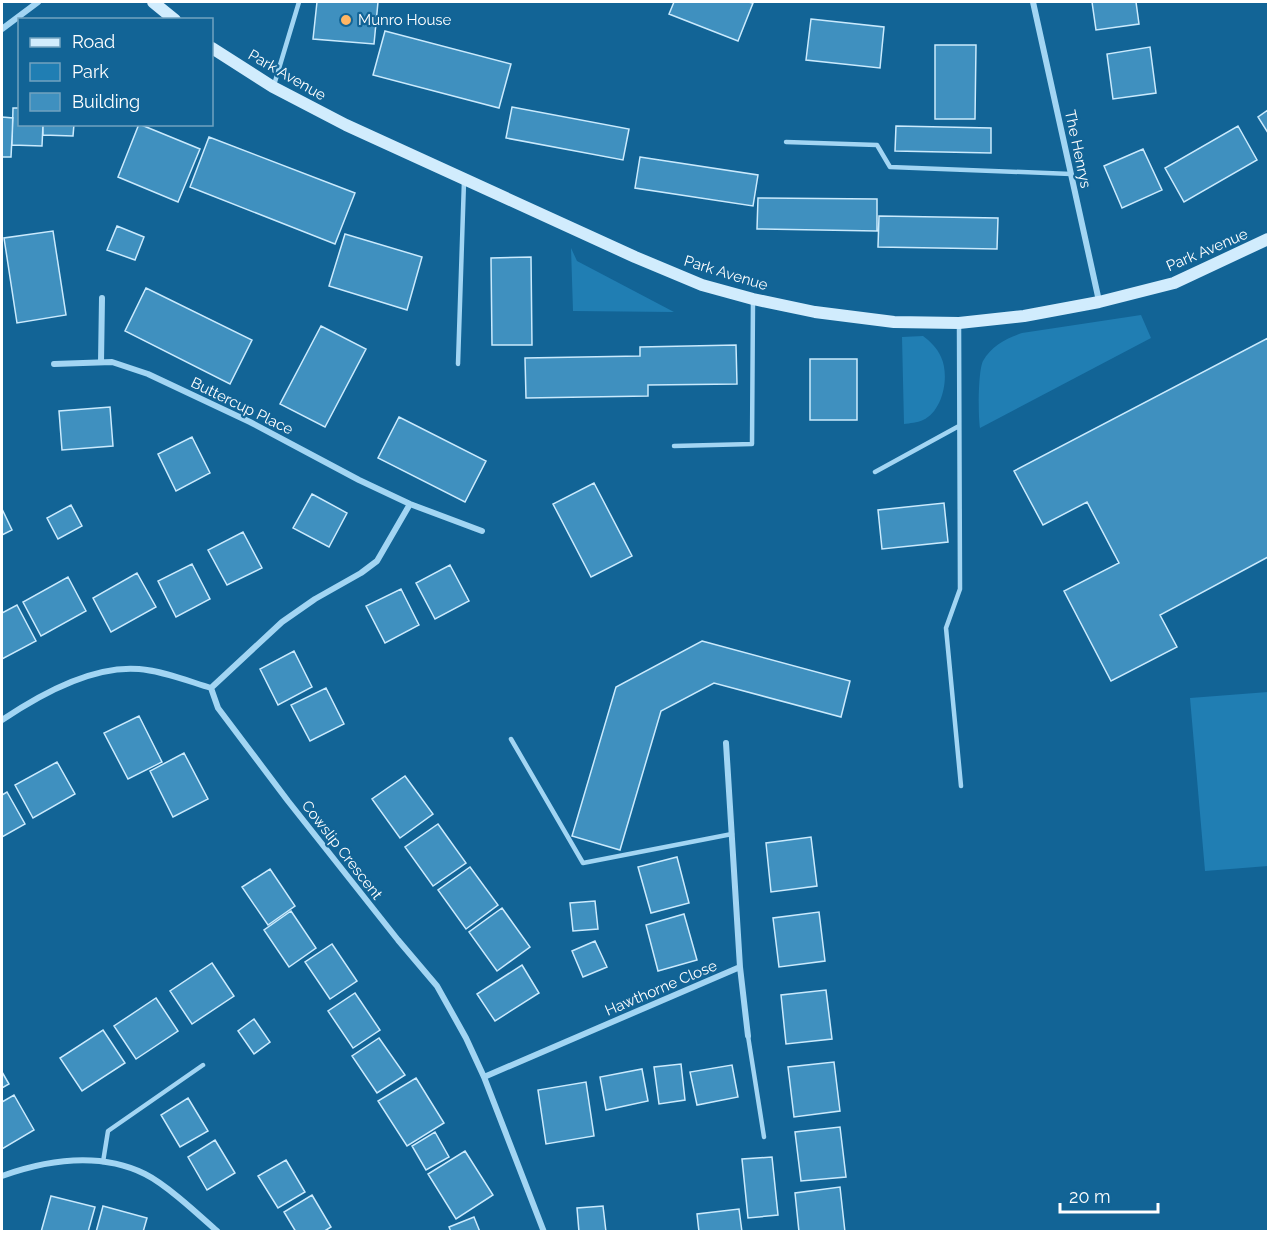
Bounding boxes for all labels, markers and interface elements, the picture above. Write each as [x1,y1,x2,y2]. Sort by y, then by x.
place label: Munro House [358,11,452,29]
marker: Munro House [339,13,353,27]
legend [18,18,213,126]
text: Road [72,31,115,52]
street label: Park Avenue [245,46,329,105]
text: Park [72,61,109,82]
text: Building [72,91,140,112]
street label: The Henrys [1061,108,1095,190]
street label: Park Avenue [1164,225,1251,275]
street label: Park Avenue [682,252,770,294]
street label: Buttercup Place [188,373,296,439]
street label: Cowslip Crescent [298,797,386,903]
street label: Hawthorne Close [602,956,720,1020]
scale bar [1060,1176,1158,1214]
text: 20 m [1069,1186,1111,1207]

